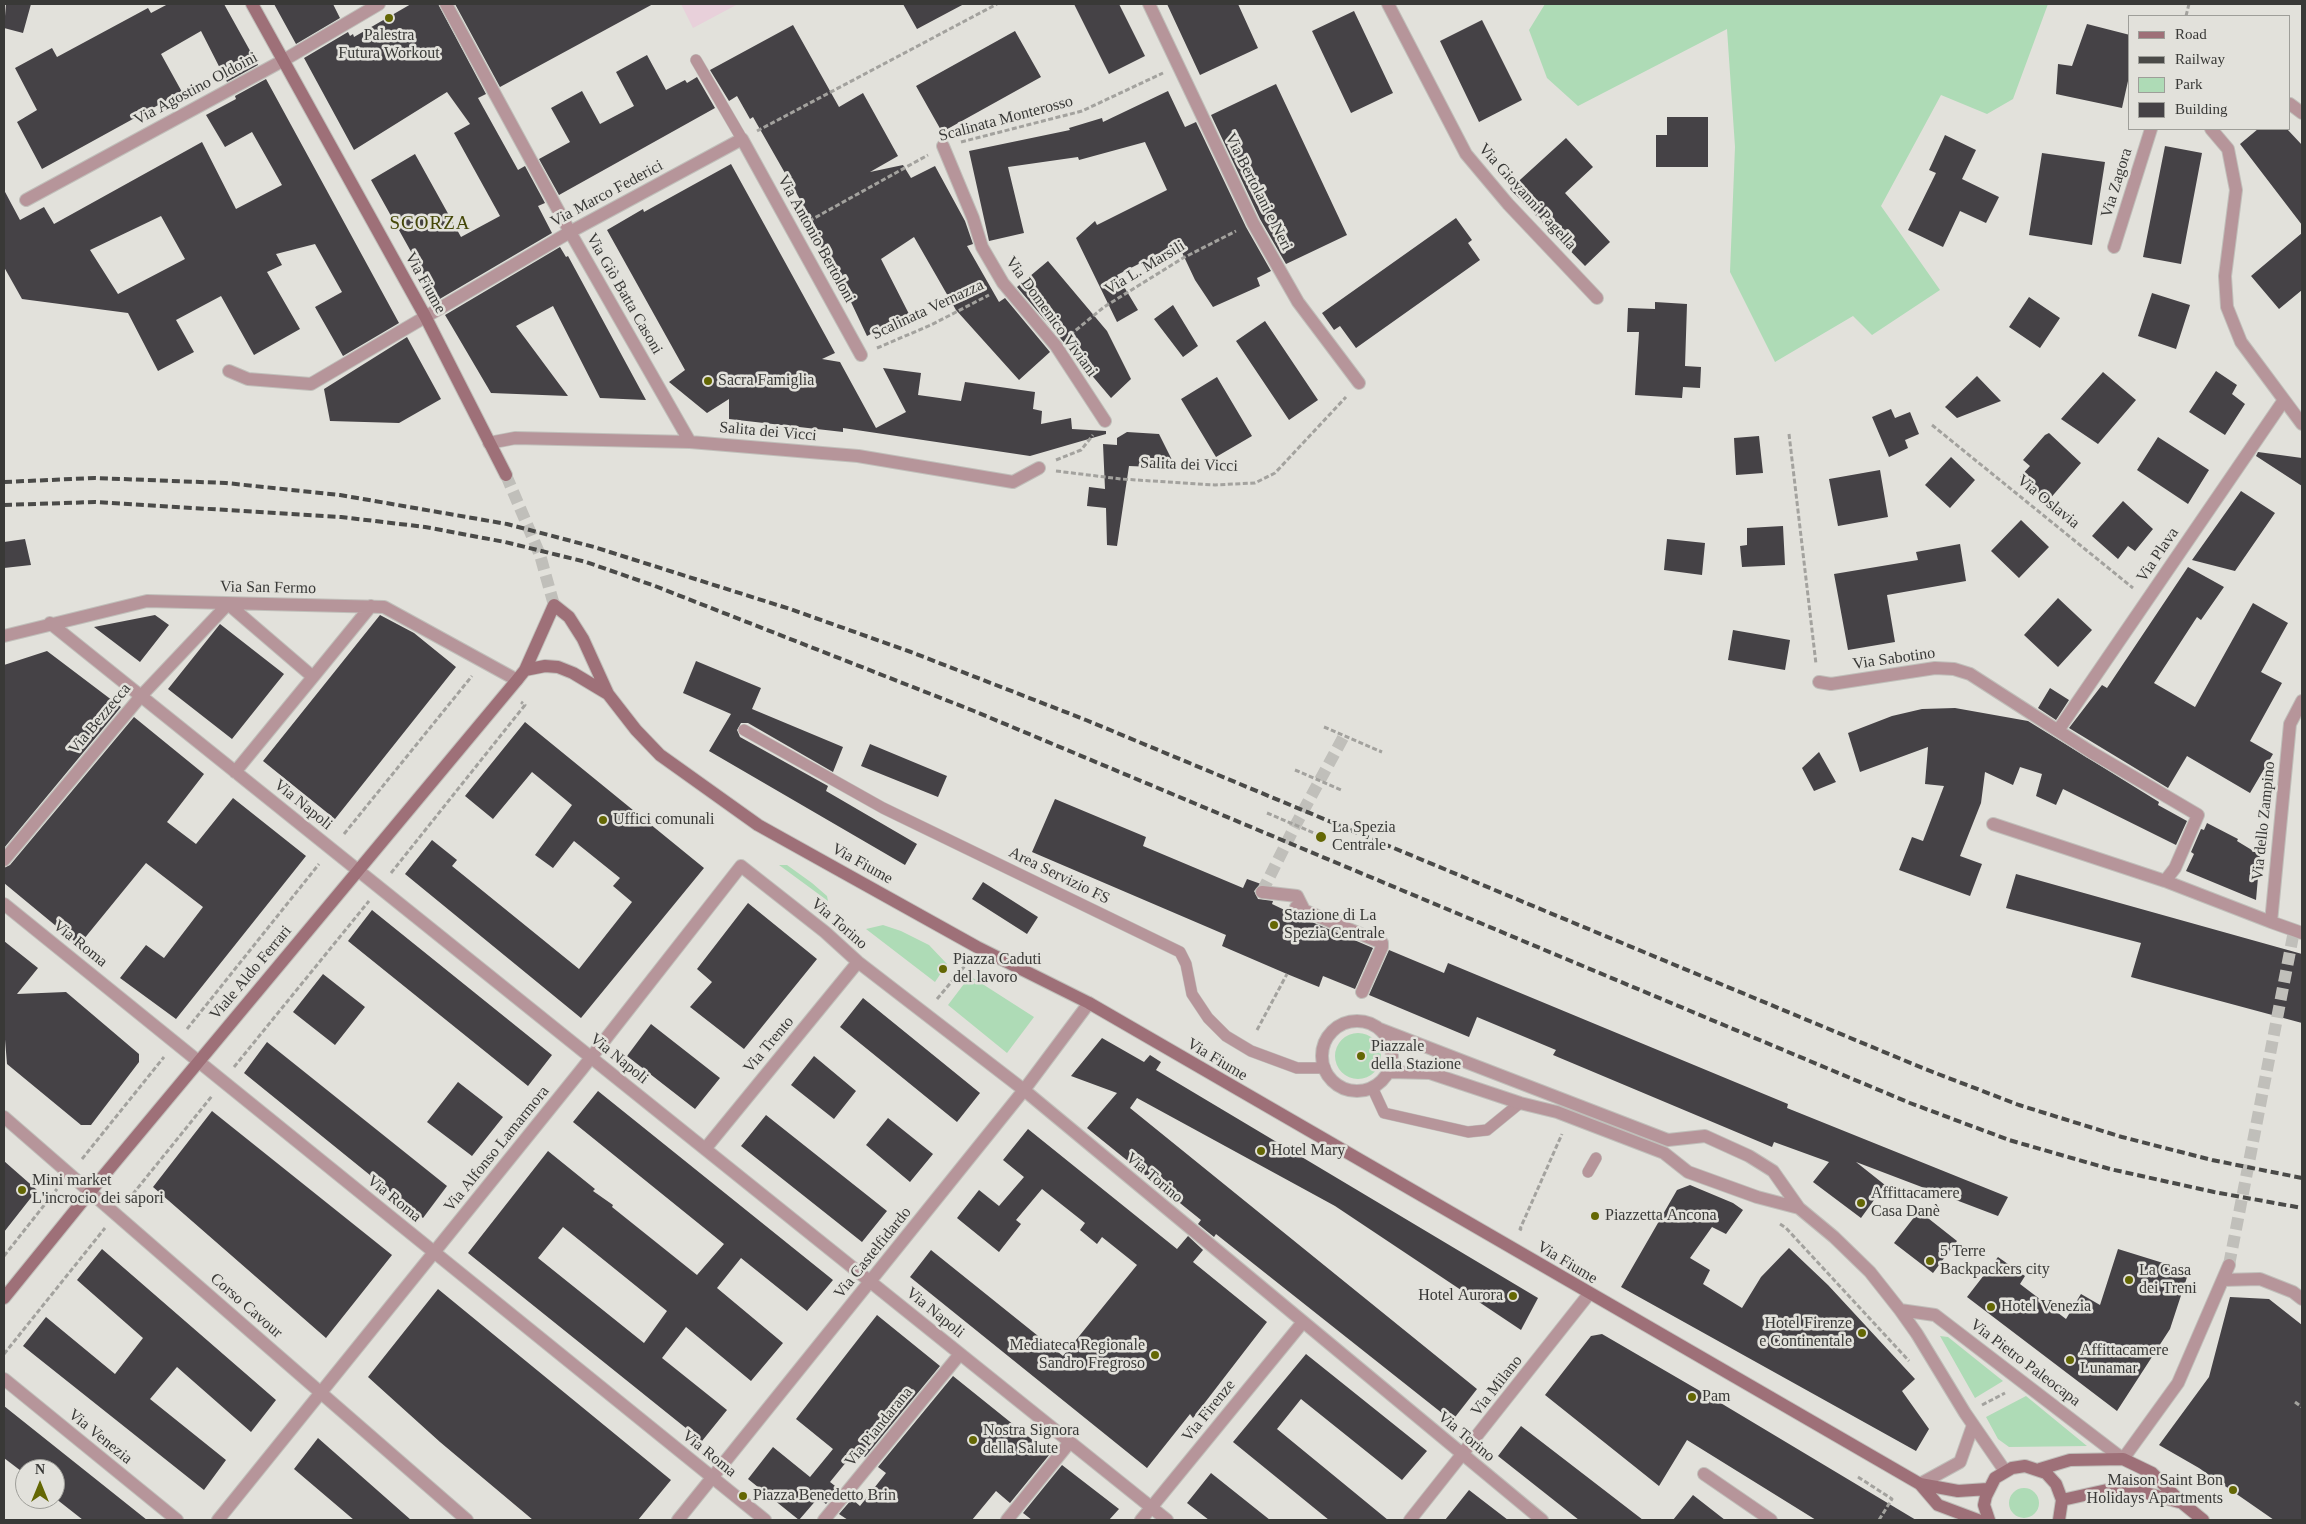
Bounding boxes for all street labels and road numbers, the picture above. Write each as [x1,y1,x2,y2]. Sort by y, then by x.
street label: Via Agostino Oldoini [131,48,261,130]
street label: Scalinata Monterosso [937,92,1075,146]
street label: Via Bertolani e Neri [1220,130,1296,254]
street label: Via Giovanni Pagella [1474,140,1580,254]
street label: Via Zagora [2097,146,2137,220]
street label: Via Marco Federici [548,156,666,232]
street label: Via Antonio Bertoloni [773,172,859,306]
street label: Via Giò Batta Casoni [582,230,666,358]
street label: Via L. Marsili [1101,237,1189,299]
street label: Via Fiume [400,249,450,317]
street label: Via Domenico Viviani [1001,253,1101,381]
street label: Scalinata Vernazza [869,276,987,344]
street label: Salita dei Vicci [719,418,817,446]
street label: Salita dei Vicci [1140,454,1238,476]
street label: Via Oslavia [2013,471,2083,533]
street label: Via Plava [2133,524,2183,586]
street label: Via San Fermo [220,578,316,598]
street label: Via Sabotino [1852,644,1936,674]
street label: Via Bezzecca [65,680,135,758]
street label: Via dello Zampino [2248,760,2280,882]
street label: Via Napoli [270,776,336,834]
street label: Via Fiume [828,839,896,889]
street label: Area Servizio FS [1005,843,1113,909]
street label: Via Torino [807,894,871,954]
street label: Via Roma [49,916,111,972]
street label: Viale Aldo Ferrari [206,922,296,1024]
street label: Via Trento [740,1013,798,1077]
street label: Via Napoli [586,1030,652,1088]
street label: Via Fiume [1183,1035,1251,1085]
street label: Via Alfonso Lamarmora [440,1082,554,1216]
street label: Via Torino [1122,1149,1186,1207]
street label: Via Roma [363,1171,425,1227]
street label: Via Castelfidardo [830,1203,916,1303]
street label: Via Fiume [1533,1238,1601,1288]
street label: Corso Cavour [206,1269,286,1343]
street label: Via Napoli [902,1284,968,1342]
street label: Via Pietro Paleocapa [1966,1315,2084,1411]
street label: Via Milano [1467,1352,1527,1420]
street label: Via Firenze [1178,1376,1240,1446]
street label: Via Piandarana [841,1383,917,1471]
street label: Via Venezia [64,1405,136,1469]
street label: Via Torino [1434,1408,1498,1466]
street label: Via Roma [678,1426,740,1482]

